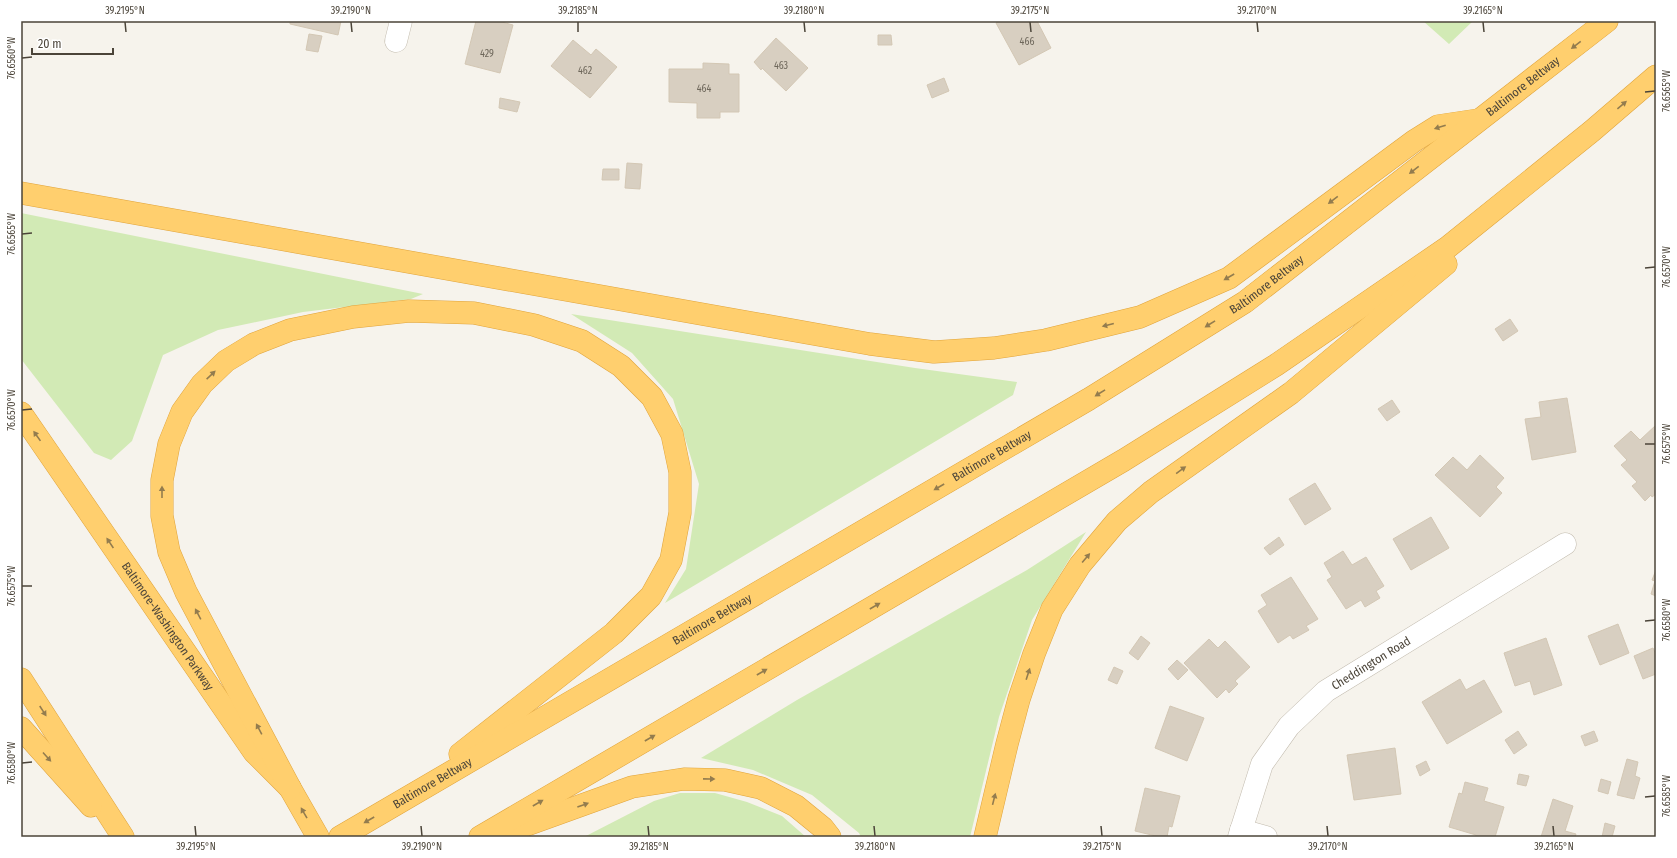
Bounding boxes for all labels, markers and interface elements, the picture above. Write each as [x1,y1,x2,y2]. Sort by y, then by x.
text: 39.2195°N [105,5,145,17]
text: 39.2190°N [331,5,371,17]
text: 39.2185°N [558,5,598,17]
text: 39.2180°N [784,5,824,17]
text: 39.2175°N [1011,5,1049,17]
text: 39.2170°N [1237,5,1277,17]
text: 39.2165°N [1463,5,1503,17]
scale bar [32,30,113,56]
text: 76.6560°W [6,36,18,79]
house number: 466 [1020,36,1034,48]
text: 20 m [38,37,62,51]
one-way arrow [1571,41,1582,49]
house number: 429 [480,48,494,60]
street label: Baltimore Beltway [1483,53,1563,119]
house number: 463 [774,60,789,72]
house number: 462 [578,65,593,77]
text: 76.6565°W [1661,70,1673,112]
house number: 464 [697,83,711,95]
one-way arrow [1616,101,1627,110]
one-way arrow [1433,124,1445,130]
one-way arrow [1409,166,1420,174]
one-way arrow [1328,196,1339,205]
text: 76.6565°W [6,213,18,255]
text: 76.6570°W [1661,246,1673,288]
street label: Baltimore Beltway [1227,252,1307,317]
one-way arrow [1223,274,1235,281]
one-way arrow [1205,320,1215,328]
one-way arrow [1102,323,1115,329]
one-way arrow [206,371,216,380]
text: 76.6570°W [6,389,18,431]
one-way arrow [1095,389,1105,397]
text: 76.6575°W [1661,423,1673,464]
street label: Baltimore Beltway [950,427,1034,484]
one-way arrow [33,431,41,441]
one-way arrow [1175,466,1186,474]
one-way arrow [934,483,944,491]
one-way arrow [159,485,165,498]
one-way arrow [106,538,114,548]
one-way arrow [1081,553,1090,564]
street label: Baltimore-Washington Parkway [119,560,217,694]
text: 76.6575°W [6,565,18,606]
street label: Baltimore Beltway [670,591,755,648]
text: 76.6580°W [1661,598,1673,641]
one-way arrow [869,603,881,610]
one-way arrow [195,609,201,620]
street label: Cheddington Road [1329,634,1413,693]
one-way arrow [1025,667,1031,679]
one-way arrow [757,668,768,675]
one-way arrow [39,706,47,717]
one-way arrow [256,723,262,735]
one-way arrow [644,734,656,741]
text: 76.6580°W [6,741,18,784]
one-way arrow [42,753,51,762]
street label: Baltimore Beltway [390,754,475,812]
text: 76.6585°W [1661,775,1673,817]
one-way arrow [703,776,716,782]
one-way arrow [991,793,997,805]
one-way arrow [532,800,544,807]
one-way arrow [577,801,589,807]
one-way arrow [301,807,308,819]
one-way arrow [363,817,375,824]
text: 39.2195°N [176,841,216,853]
text: 39.2190°N [402,841,442,853]
text: 39.2185°N [629,841,669,853]
text: 39.2180°N [855,841,895,853]
text: 39.2175°N [1083,841,1121,853]
text: 39.2170°N [1308,841,1348,853]
text: 39.2165°N [1534,841,1574,853]

